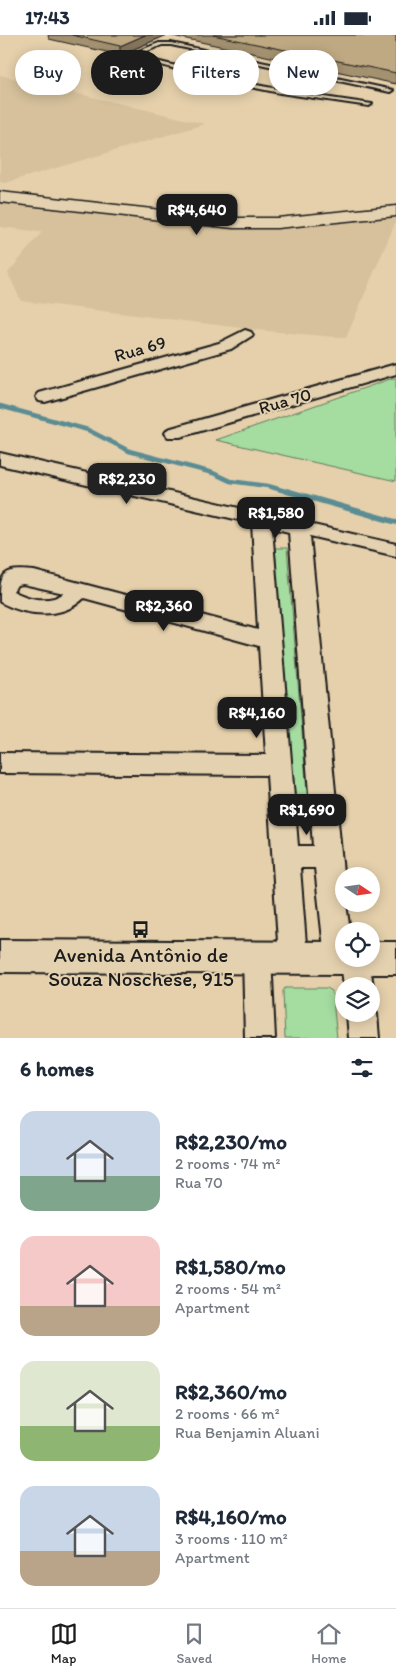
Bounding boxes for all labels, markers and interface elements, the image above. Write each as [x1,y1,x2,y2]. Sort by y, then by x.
text: 17:43 [25,6,70,29]
chip: Buy [15,50,81,95]
chip: Rent [91,50,163,95]
chip: Filters [173,50,259,95]
chip: New [269,50,338,95]
pin: R$4,640 [151,193,243,236]
text: R$4,640 [167,200,227,219]
street label: Rua 69 [112,331,168,367]
street label: Rua 70 [256,383,314,419]
pin: R$2,230 [81,463,173,505]
text: R$2,230 [99,469,155,488]
pin: R$1,580 [230,497,322,539]
text: R$1,580 [248,503,304,522]
pin: R$2,360 [118,589,210,632]
text: R$2,360 [135,596,193,615]
pin: R$4,160 [211,697,303,739]
text: R$4,160 [229,703,285,722]
pin: R$1,690 [261,793,353,836]
text: R$1,690 [279,800,335,819]
north arrow [335,867,380,913]
map controls [335,867,380,1022]
bus stop icon: Avenida Antônio de Souza Noschese, 915 [131,919,151,939]
button: locate [335,922,380,967]
place label: Avenida Antônio de Souza Noschese, 915 [48,942,234,991]
button: layers [335,977,380,1022]
icon: filters [348,1054,376,1082]
text: 6 homes [20,1056,94,1081]
text: R$2,230/mo [175,1129,287,1154]
icon: home [60,1131,120,1191]
text: 2 rooms · 74 m² [175,1154,280,1173]
text: Rua 70 [175,1173,223,1192]
text: R$1,580/mo [175,1254,286,1279]
icon: home [60,1256,120,1316]
text: 2 rooms · 54 m² [175,1279,281,1298]
text: Apartment [175,1298,250,1317]
text: R$2,360/mo [175,1379,287,1404]
icon: home [60,1381,120,1441]
text: 2 rooms · 66 m² [175,1404,280,1423]
text: Rua Benjamin Aluani [175,1423,320,1442]
text: R$4,160/mo [175,1504,287,1529]
icon: home [60,1506,120,1566]
text: 3 rooms · 110 m² [175,1529,288,1548]
text: Apartment [175,1548,250,1567]
tab: Map [50,1620,78,1667]
tab: Saved [177,1620,212,1667]
tab: Home [311,1620,347,1667]

